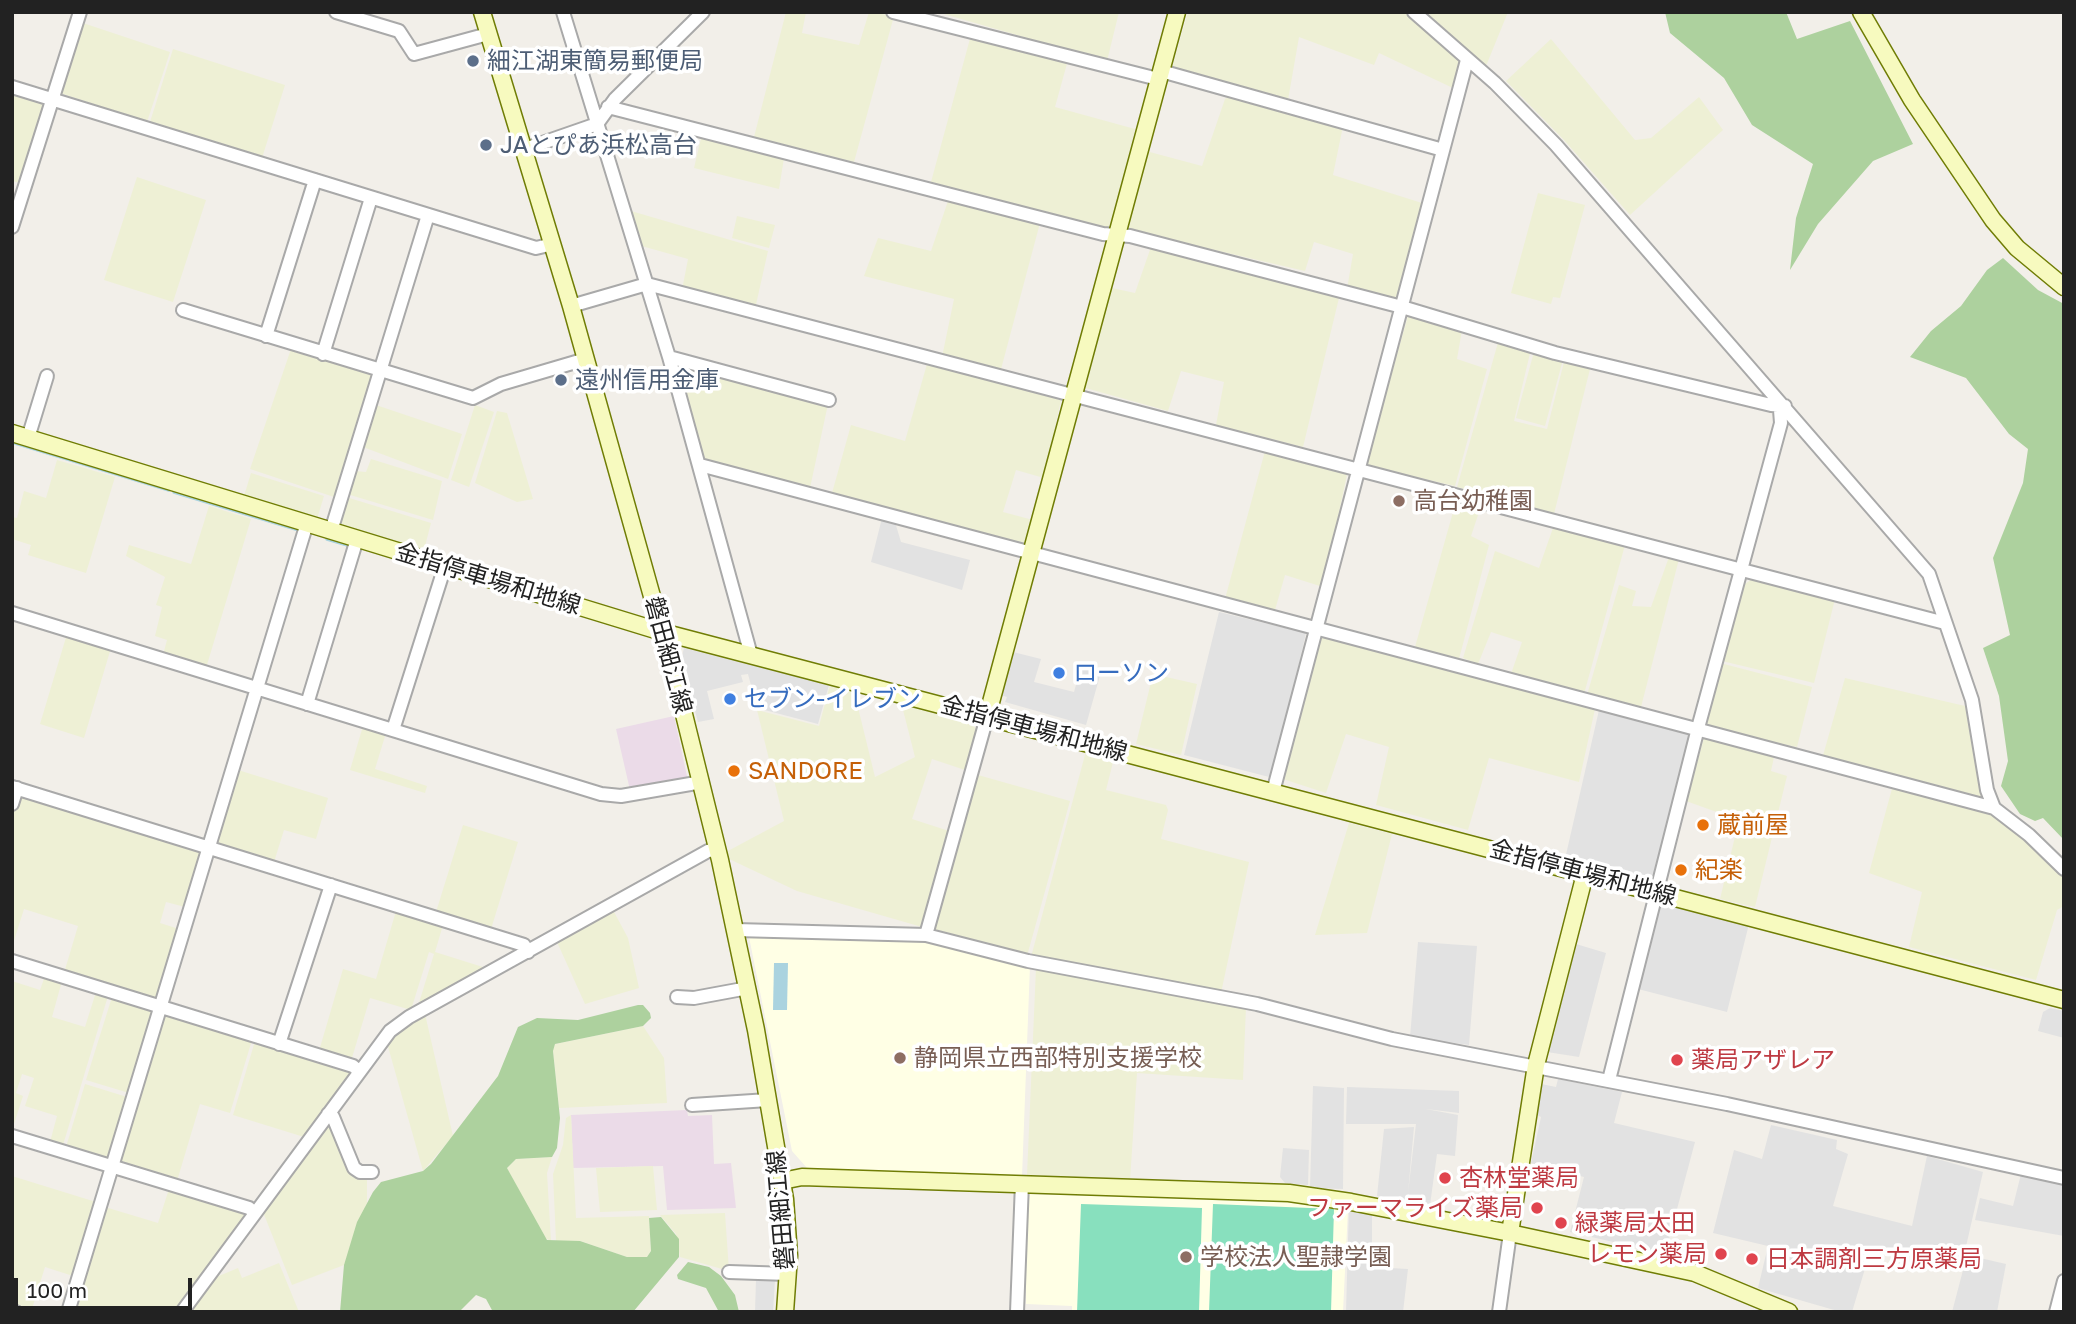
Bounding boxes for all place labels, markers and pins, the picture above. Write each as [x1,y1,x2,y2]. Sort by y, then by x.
place label: 細江湖東簡易郵便局 [487,47,703,75]
marker: 細江湖東簡易郵便局 [465,53,481,69]
place label: JAとぴあ浜松高台 [500,131,697,159]
marker: JAとぴあ浜松高台 [478,137,494,153]
place label: 遠州信用金庫 [575,366,719,394]
marker: 遠州信用金庫 [553,372,569,388]
place label: 高台幼稚園 [1413,487,1533,515]
marker: 高台幼稚園 [1391,493,1407,509]
place label: ローソン [1073,659,1169,687]
marker: ローソン [1051,665,1067,681]
place label: セブン-イレブン [744,685,921,713]
marker: セブン-イレブン [722,691,738,707]
place label: SANDORE [748,757,863,785]
marker: SANDORE [726,763,742,779]
place label: 蔵前屋 [1717,811,1789,839]
marker: 蔵前屋 [1695,817,1711,833]
place label: 紀楽 [1695,856,1743,884]
marker: 紀楽 [1673,862,1689,878]
place label: 静岡県立西部特別支援学校 [914,1044,1202,1072]
place label: 薬局アザレア [1691,1046,1835,1074]
marker: 静岡県立西部特別支援学校 [892,1050,908,1066]
marker: 薬局アザレア [1669,1052,1685,1068]
place label: 杏林堂薬局 [1459,1164,1579,1192]
marker: 杏林堂薬局 [1437,1170,1453,1186]
place label: ファーマライズ薬局 [1307,1194,1523,1222]
marker: ファーマライズ薬局 [1529,1200,1545,1216]
place label: 緑薬局太田 [1575,1209,1695,1237]
marker: 緑薬局太田 [1553,1215,1569,1231]
place label: レモン薬局 [1587,1240,1707,1268]
place label: 学校法人聖隷学園 [1200,1243,1392,1271]
place label: 日本調剤三方原薬局 [1766,1245,1982,1273]
marker: レモン薬局 [1713,1246,1729,1262]
marker: 学校法人聖隷学園 [1178,1249,1194,1265]
marker: 日本調剤三方原薬局 [1744,1251,1760,1267]

